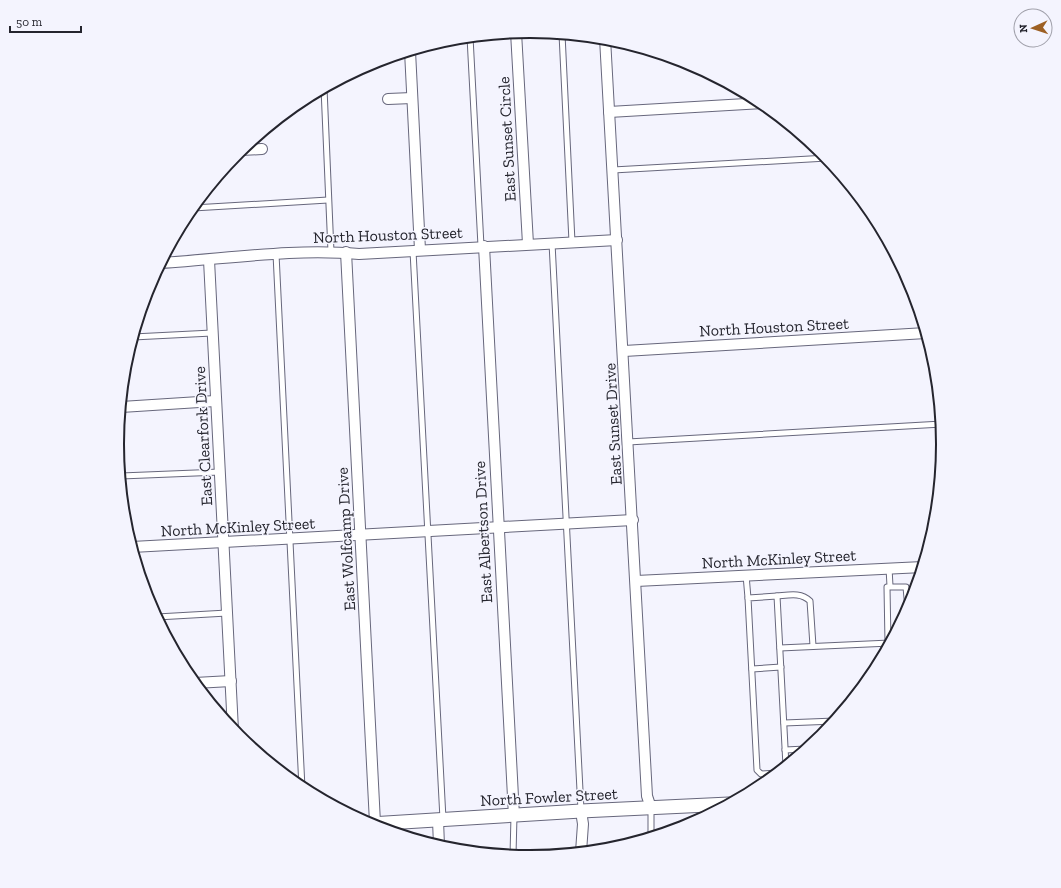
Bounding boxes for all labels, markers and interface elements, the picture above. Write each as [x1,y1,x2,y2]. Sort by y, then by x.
scale bar [10,8,81,34]
north arrow [1013,8,1053,48]
text: 50 m [16,15,43,29]
text: N [1017,23,1030,33]
street label: East Sunset Circle [494,76,520,202]
street label: North Houston Street [313,223,463,247]
street label: North Houston Street [699,314,849,340]
street label: East Sunset Drive [600,363,626,485]
street label: East Clearfork Drive [190,366,216,506]
street label: East Albertson Drive [470,460,496,604]
street label: East Wolfcamp Drive [333,467,359,611]
street label: North McKinley Street [160,513,316,541]
street label: North McKinley Street [701,545,857,573]
street label: North Fowler Street [480,784,618,810]

